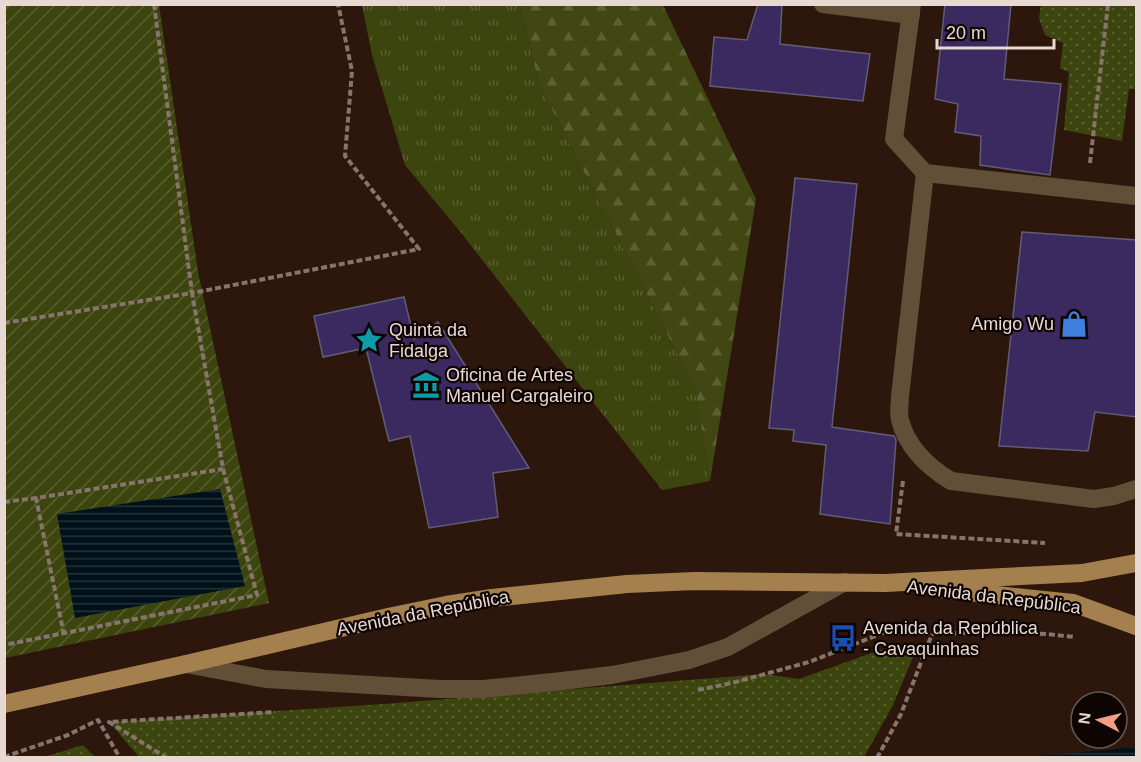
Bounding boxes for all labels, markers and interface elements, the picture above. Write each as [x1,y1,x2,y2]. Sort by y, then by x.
scale bar [937,12,1054,50]
text: 20 m [946,23,986,43]
shop icon: Amigo Wu [1059,309,1089,339]
place label: Amigo Wu [971,314,1054,334]
place label: Quinta da Fidalga [389,320,468,361]
place icon: Quinta da Fidalga [354,325,384,355]
place label: Oficina de Artes Manuel Cargaleiro [446,365,593,406]
museum icon: Oficina de Artes Manuel Cargaleiro [411,370,441,400]
street label: Avenida da República [906,576,1083,618]
street label: Avenida da República [335,586,512,639]
place label: Avenida da República - Cavaquinhas [863,618,1039,659]
bus stop icon: Avenida da República - Cavaquinhas [828,623,858,653]
north arrow [1069,690,1129,750]
text: N [1075,711,1094,725]

